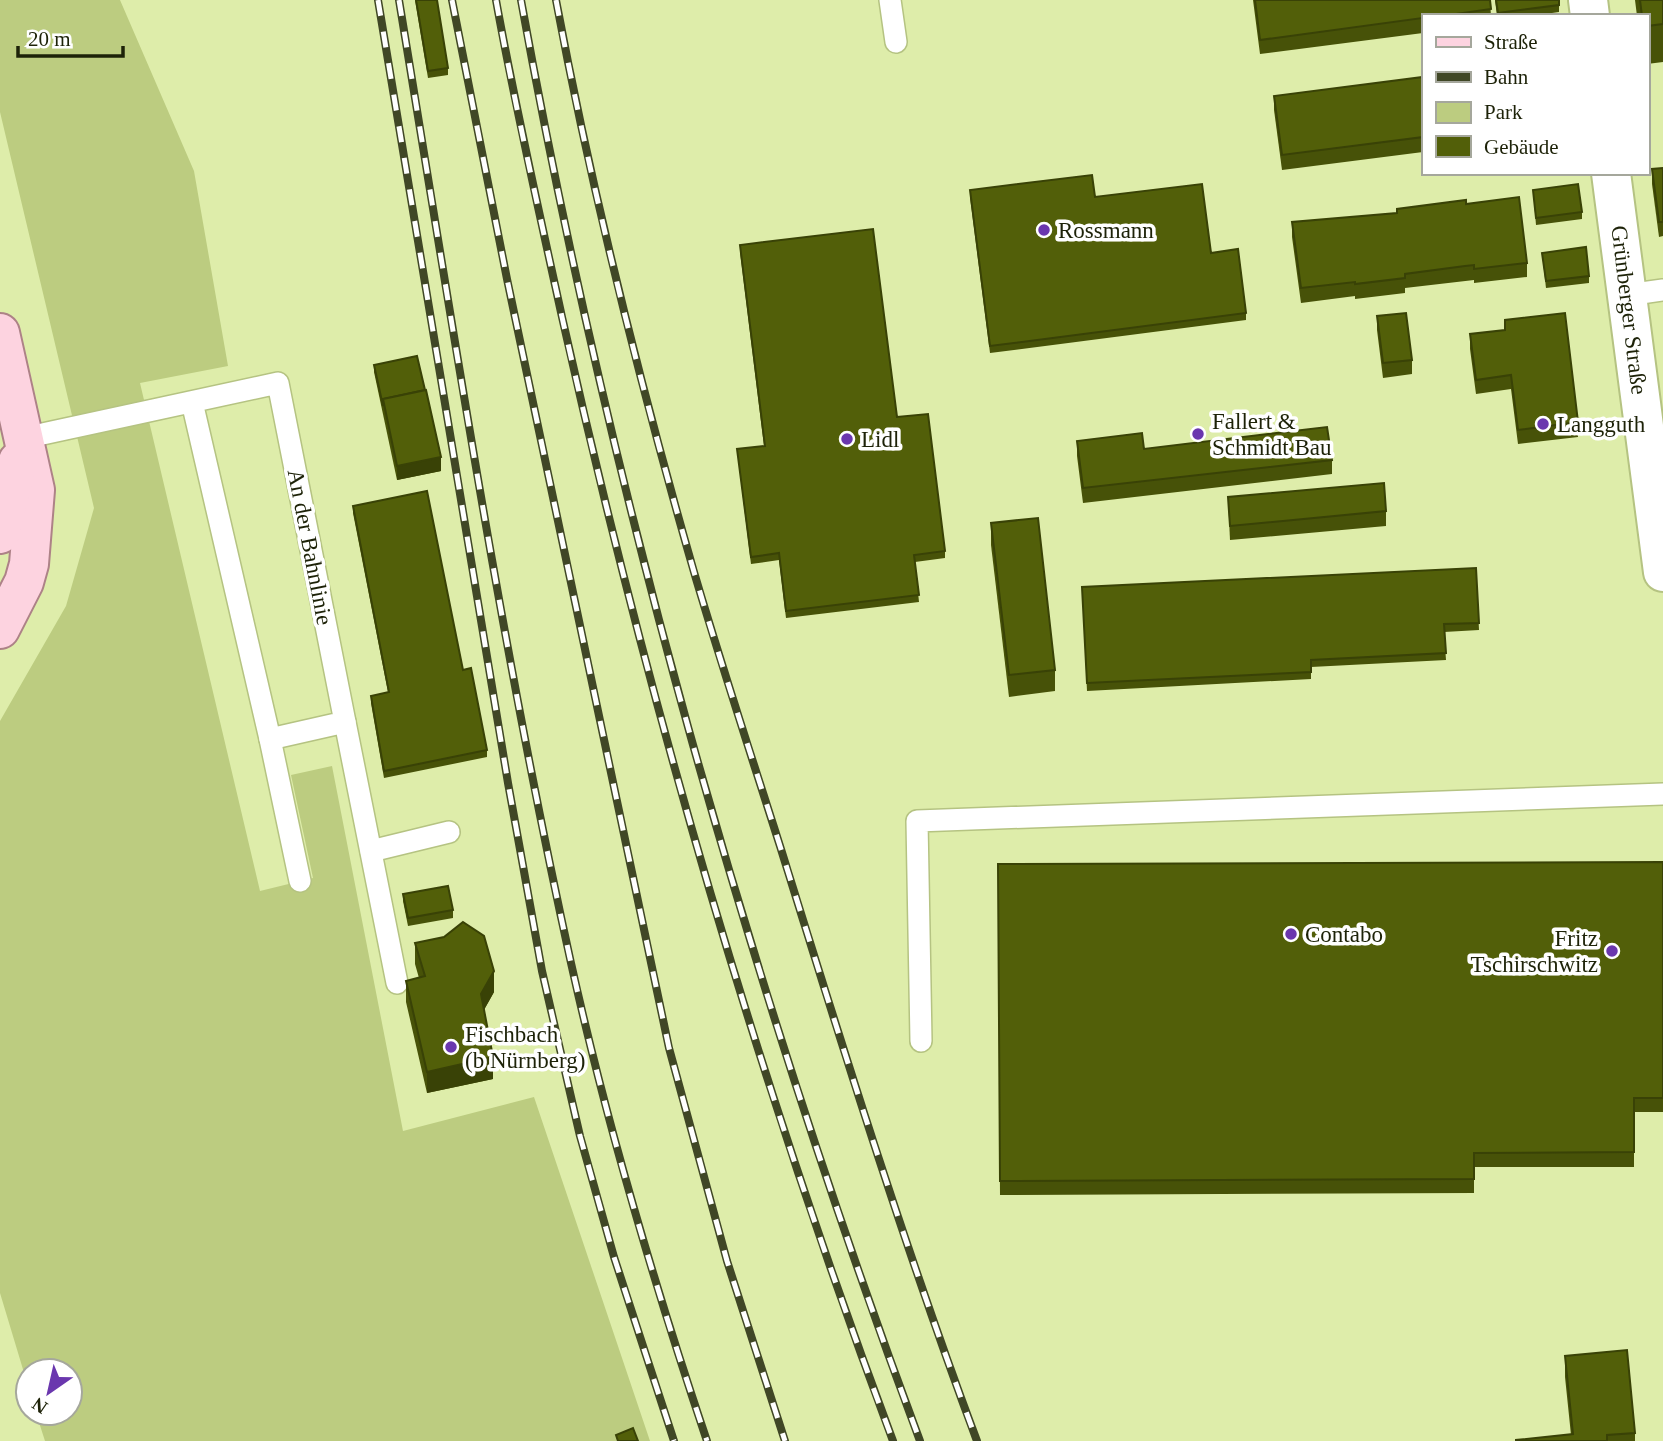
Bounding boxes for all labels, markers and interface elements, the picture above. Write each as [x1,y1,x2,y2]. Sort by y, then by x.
scale bar [18,14,122,58]
legend [1422,14,1649,175]
text: 20 m [28,27,71,51]
text: Straße [1484,30,1538,54]
text: Bahn [1484,65,1529,89]
text: Park [1484,100,1523,124]
text: Gebäude [1484,135,1559,159]
place label: Rossmann [1058,218,1154,243]
marker: Rossmann [1036,222,1052,238]
street label: Grünberger Straße [1606,224,1652,396]
place label: Fallert & Schmidt Bau [1212,409,1332,460]
place label: Langguth [1557,412,1646,437]
marker: Langguth [1535,416,1551,432]
marker: Fallert & Schmidt Bau [1190,426,1206,442]
place label: Lidl [861,427,899,452]
marker: Lidl [839,431,855,447]
street label: An der Bahnlinie [283,467,337,627]
place label: Contabo [1305,922,1383,947]
marker: Contabo [1283,926,1299,942]
place label: Fritz Tschirschwitz [1471,926,1598,977]
marker: Fritz Tschirschwitz [1604,943,1620,959]
place label: Fischbach (b Nürnberg) [465,1022,585,1073]
marker: Fischbach (b Nürnberg) [443,1039,459,1055]
north arrow [14,1357,84,1427]
text: N [28,1393,51,1418]

